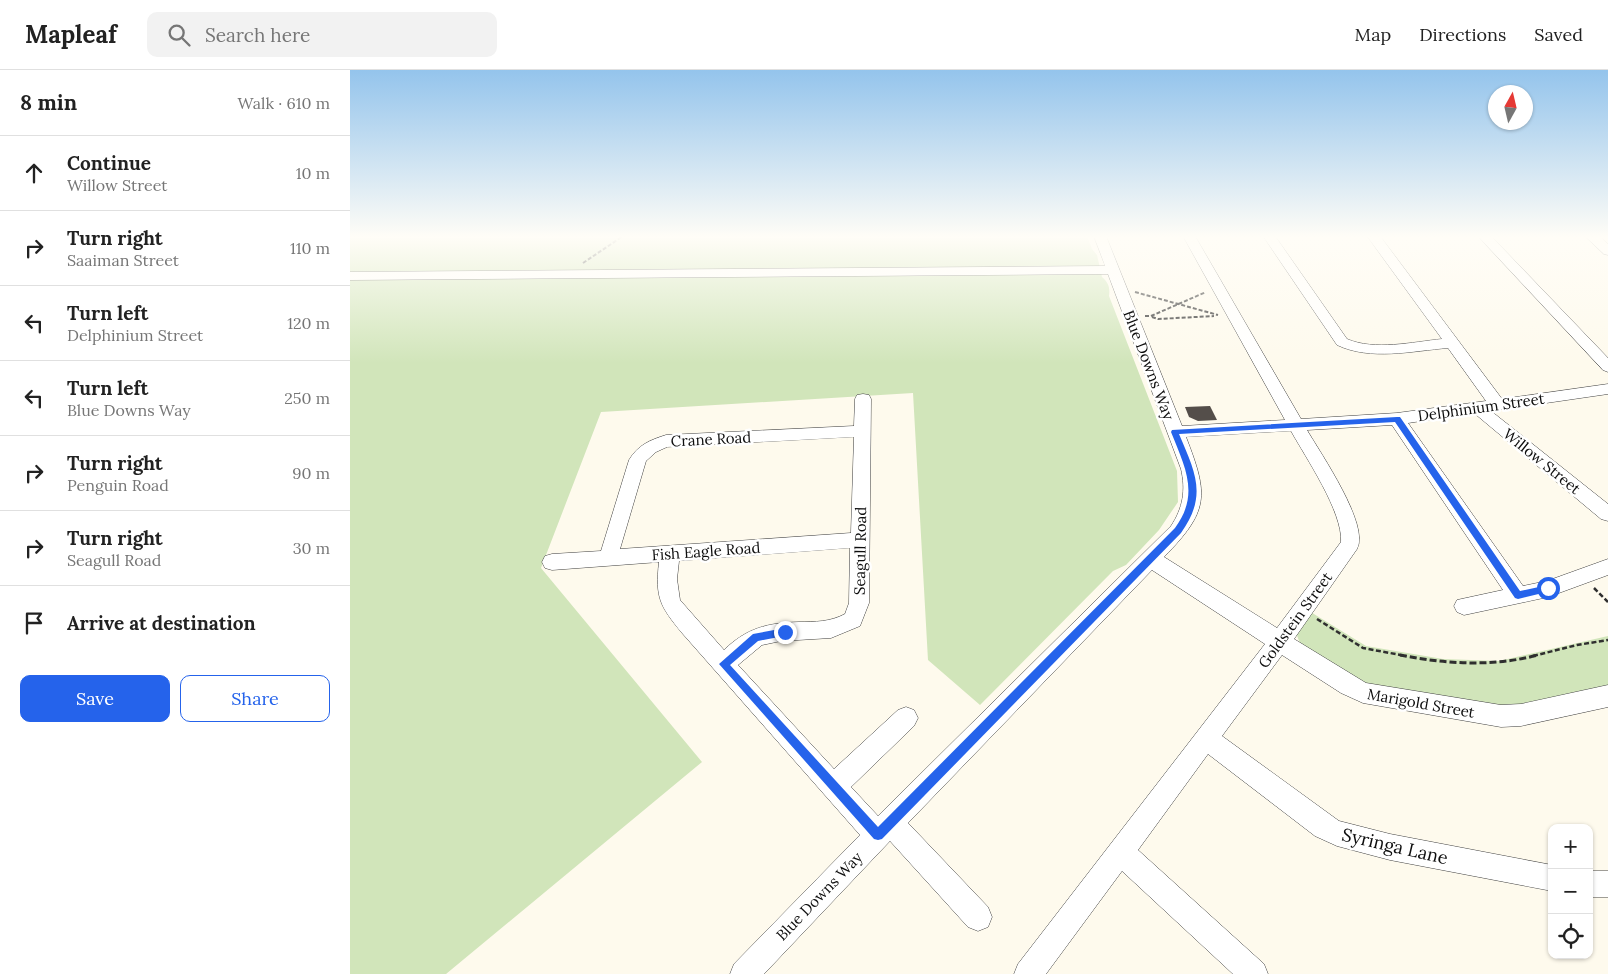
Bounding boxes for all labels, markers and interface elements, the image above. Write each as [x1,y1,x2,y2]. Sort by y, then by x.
search box [147,12,497,57]
text: Mapleaf [25,19,117,50]
icon: search [165,21,193,49]
text: Search here [205,23,310,47]
text: Map [1355,23,1391,46]
text: Directions [1419,23,1506,46]
text: Saved [1534,23,1583,46]
north arrow [1488,85,1533,130]
text: 8 min [20,89,77,116]
text: Walk · 610 m [238,93,330,113]
text: Continue [67,151,151,175]
icon: ahead [20,159,48,187]
text: 10 m [296,163,330,183]
text: Willow Street [67,175,167,195]
text: Turn right [67,226,163,250]
icon: right [20,234,48,262]
text: 110 m [290,238,330,258]
text: Saaiman Street [67,250,179,270]
text: Turn left [67,301,148,325]
street label: Blue Downs Way [1119,307,1179,423]
icon: left [20,309,48,337]
text: 120 m [287,313,330,333]
text: Delphinium Street [67,325,203,345]
text: Turn left [67,376,148,400]
icon: left [20,384,48,412]
text: 250 m [284,388,330,408]
street label: Delphinium Street [1416,389,1546,425]
text: Blue Downs Way [67,400,191,420]
street label: Willow Street [1499,424,1585,498]
street label: Crane Road [670,427,752,451]
text: Turn right [67,451,163,475]
icon: right [20,459,48,487]
text: 90 m [292,463,330,483]
text: Penguin Road [67,475,169,495]
street label: Seagull Road [850,507,870,595]
text: Turn right [67,526,163,550]
icon: right [20,534,48,562]
text: 30 m [293,538,330,558]
street label: Fish Eagle Road [651,538,761,564]
text: Seagull Road [67,550,161,570]
street label: Goldstein Street [1254,568,1336,672]
route start [1537,577,1560,600]
icon: arrive [20,609,48,637]
text: Arrive at destination [67,611,256,635]
route end [774,621,797,644]
button: Save [20,675,170,722]
button: Share [180,675,330,722]
street label: Marigold Street [1366,684,1476,722]
street label: Syringa Lane [1340,823,1451,869]
map controls [1548,824,1593,959]
button: + [1548,824,1593,869]
street label: Blue Downs Way [772,848,866,944]
button: − [1548,869,1593,914]
button: locate [1548,914,1593,959]

